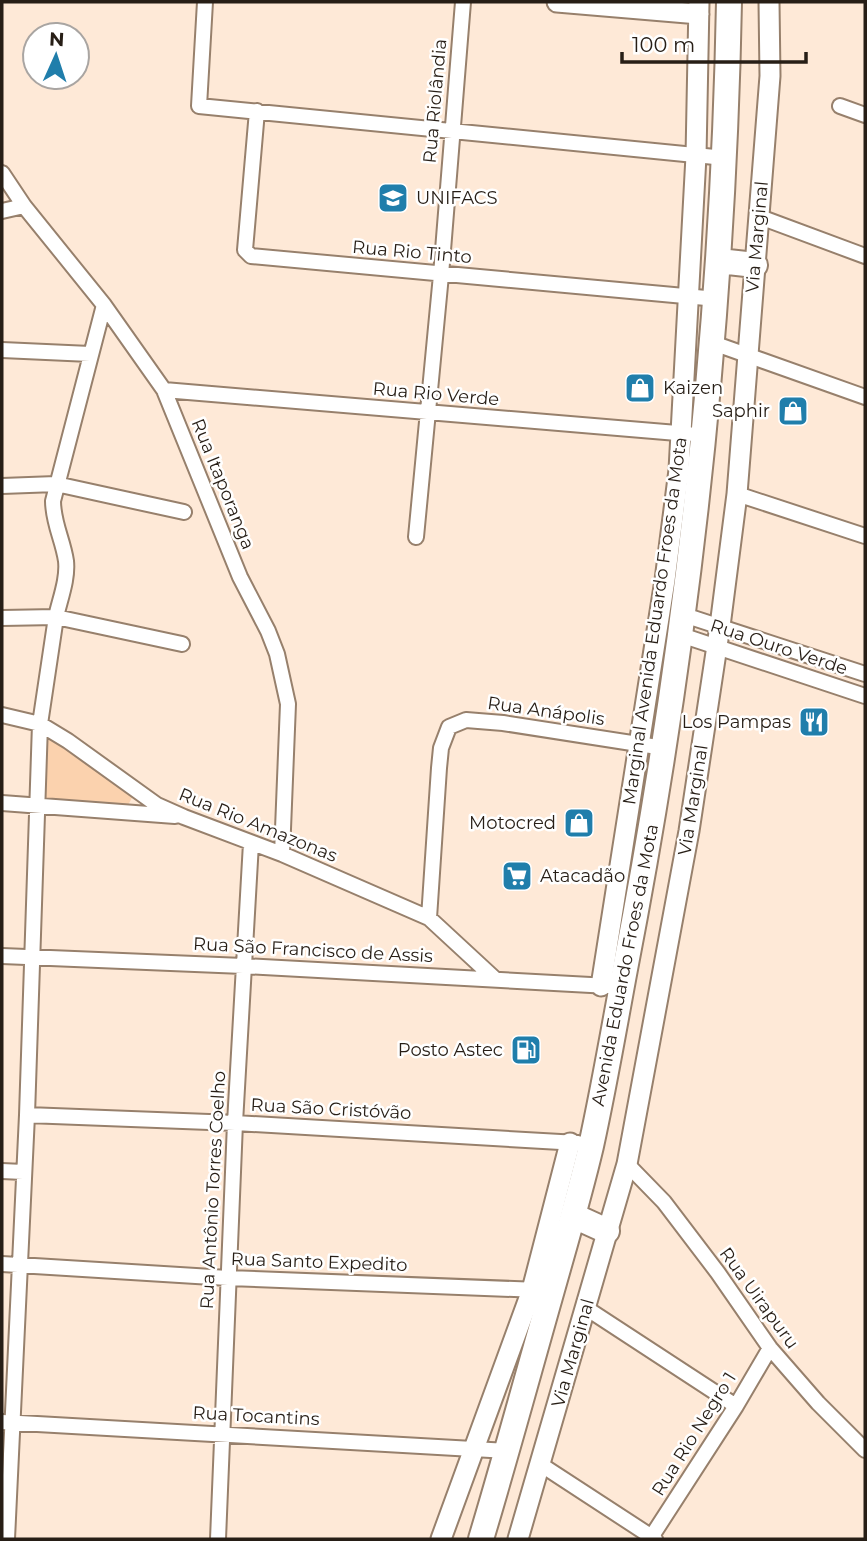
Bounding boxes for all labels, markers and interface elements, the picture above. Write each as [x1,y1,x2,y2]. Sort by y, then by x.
north arrow [21,21,91,91]
scale bar [622,21,806,65]
text: N [49,28,65,51]
text: 100 m [632,32,695,57]
street label: Rua Riolândia [419,38,451,164]
street label: Via Marginal [741,180,773,294]
school or university icon: UNIFACS [376,181,410,215]
place label: UNIFACS [416,187,498,209]
street label: Rua Rio Tinto [351,236,473,268]
shop icon: Kaizen [623,371,657,405]
place label: Kaizen [663,377,723,399]
street label: Rua Rio Verde [372,378,500,410]
shop icon: Saphir [776,394,810,428]
place label: Saphir [712,400,770,422]
street label: Rua Itaporanga [187,415,259,553]
street label: Marginal Avenida Eduardo Froes da Mota [618,436,692,806]
street label: Rua Ouro Verde [708,614,851,680]
street label: Rua Anápolis [486,692,606,730]
restaurant icon: Los Pampas [797,705,831,739]
place label: Los Pampas [682,711,791,733]
street label: Via Marginal [673,743,713,857]
street label: Rua Rio Amazonas [176,783,341,867]
shop icon: Motocred [562,806,596,840]
place label: Motocred [469,812,556,834]
street label: Avenida Eduardo Froes da Mota [587,822,663,1108]
supermarket icon: Atacadão [500,859,534,893]
place label: Atacadão [540,865,625,887]
street label: Rua São Francisco de Assis [193,933,434,967]
fuel station icon: Posto Astec [509,1033,543,1067]
place label: Posto Astec [398,1039,503,1061]
street label: Rua Antônio Torres Coelho [196,1070,230,1310]
street label: Rua São Cristóvão [250,1094,412,1124]
street label: Rua Uirapuru [715,1243,803,1353]
street label: Rua Santo Expedito [230,1248,408,1276]
street label: Via Marginal [547,1296,599,1410]
street label: Rua Rio Negro 1 [647,1368,741,1500]
street label: Rua Tocantins [192,1402,320,1430]

